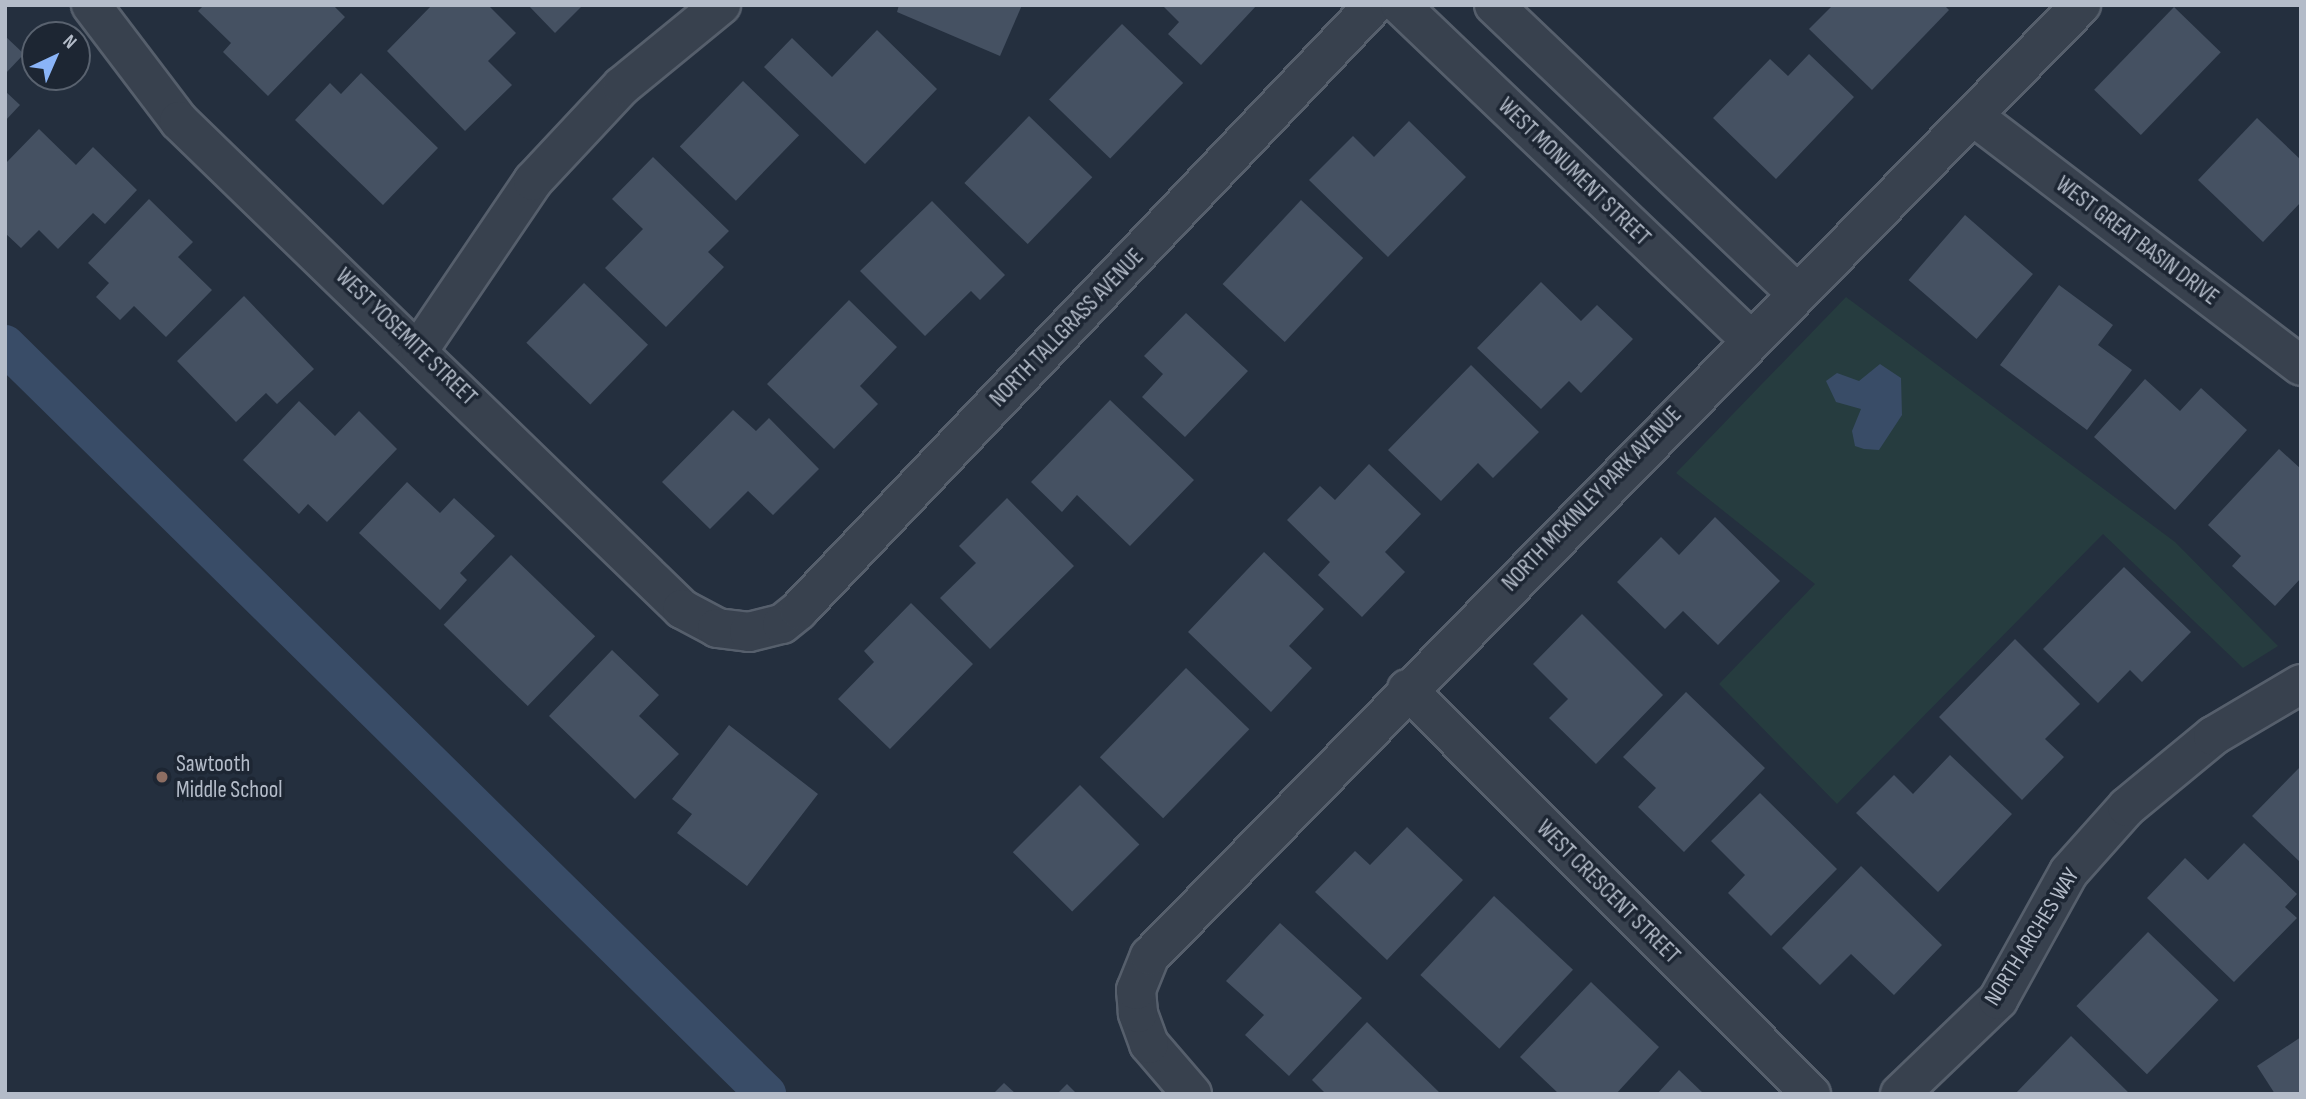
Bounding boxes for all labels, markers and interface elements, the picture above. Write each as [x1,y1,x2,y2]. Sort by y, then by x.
north arrow [21,21,91,91]
text: N [58,30,81,54]
street label: WEST MONUMENT STREET [1492,92,1656,252]
street label: WEST GREAT BASIN DRIVE [2050,171,2224,311]
street label: NORTH TALLGRASS AVENUE [984,243,1150,413]
street label: WEST YOSEMITE STREET [330,263,482,411]
street label: NORTH MCKINLEY PARK AVENUE [1497,401,1687,597]
place label: Sawtooth Middle School [176,750,283,804]
marker: Sawtooth Middle School [154,769,170,785]
street label: WEST CRESCENT STREET [1531,815,1685,969]
street label: NORTH ARCHES WAY [1979,863,2085,1011]

